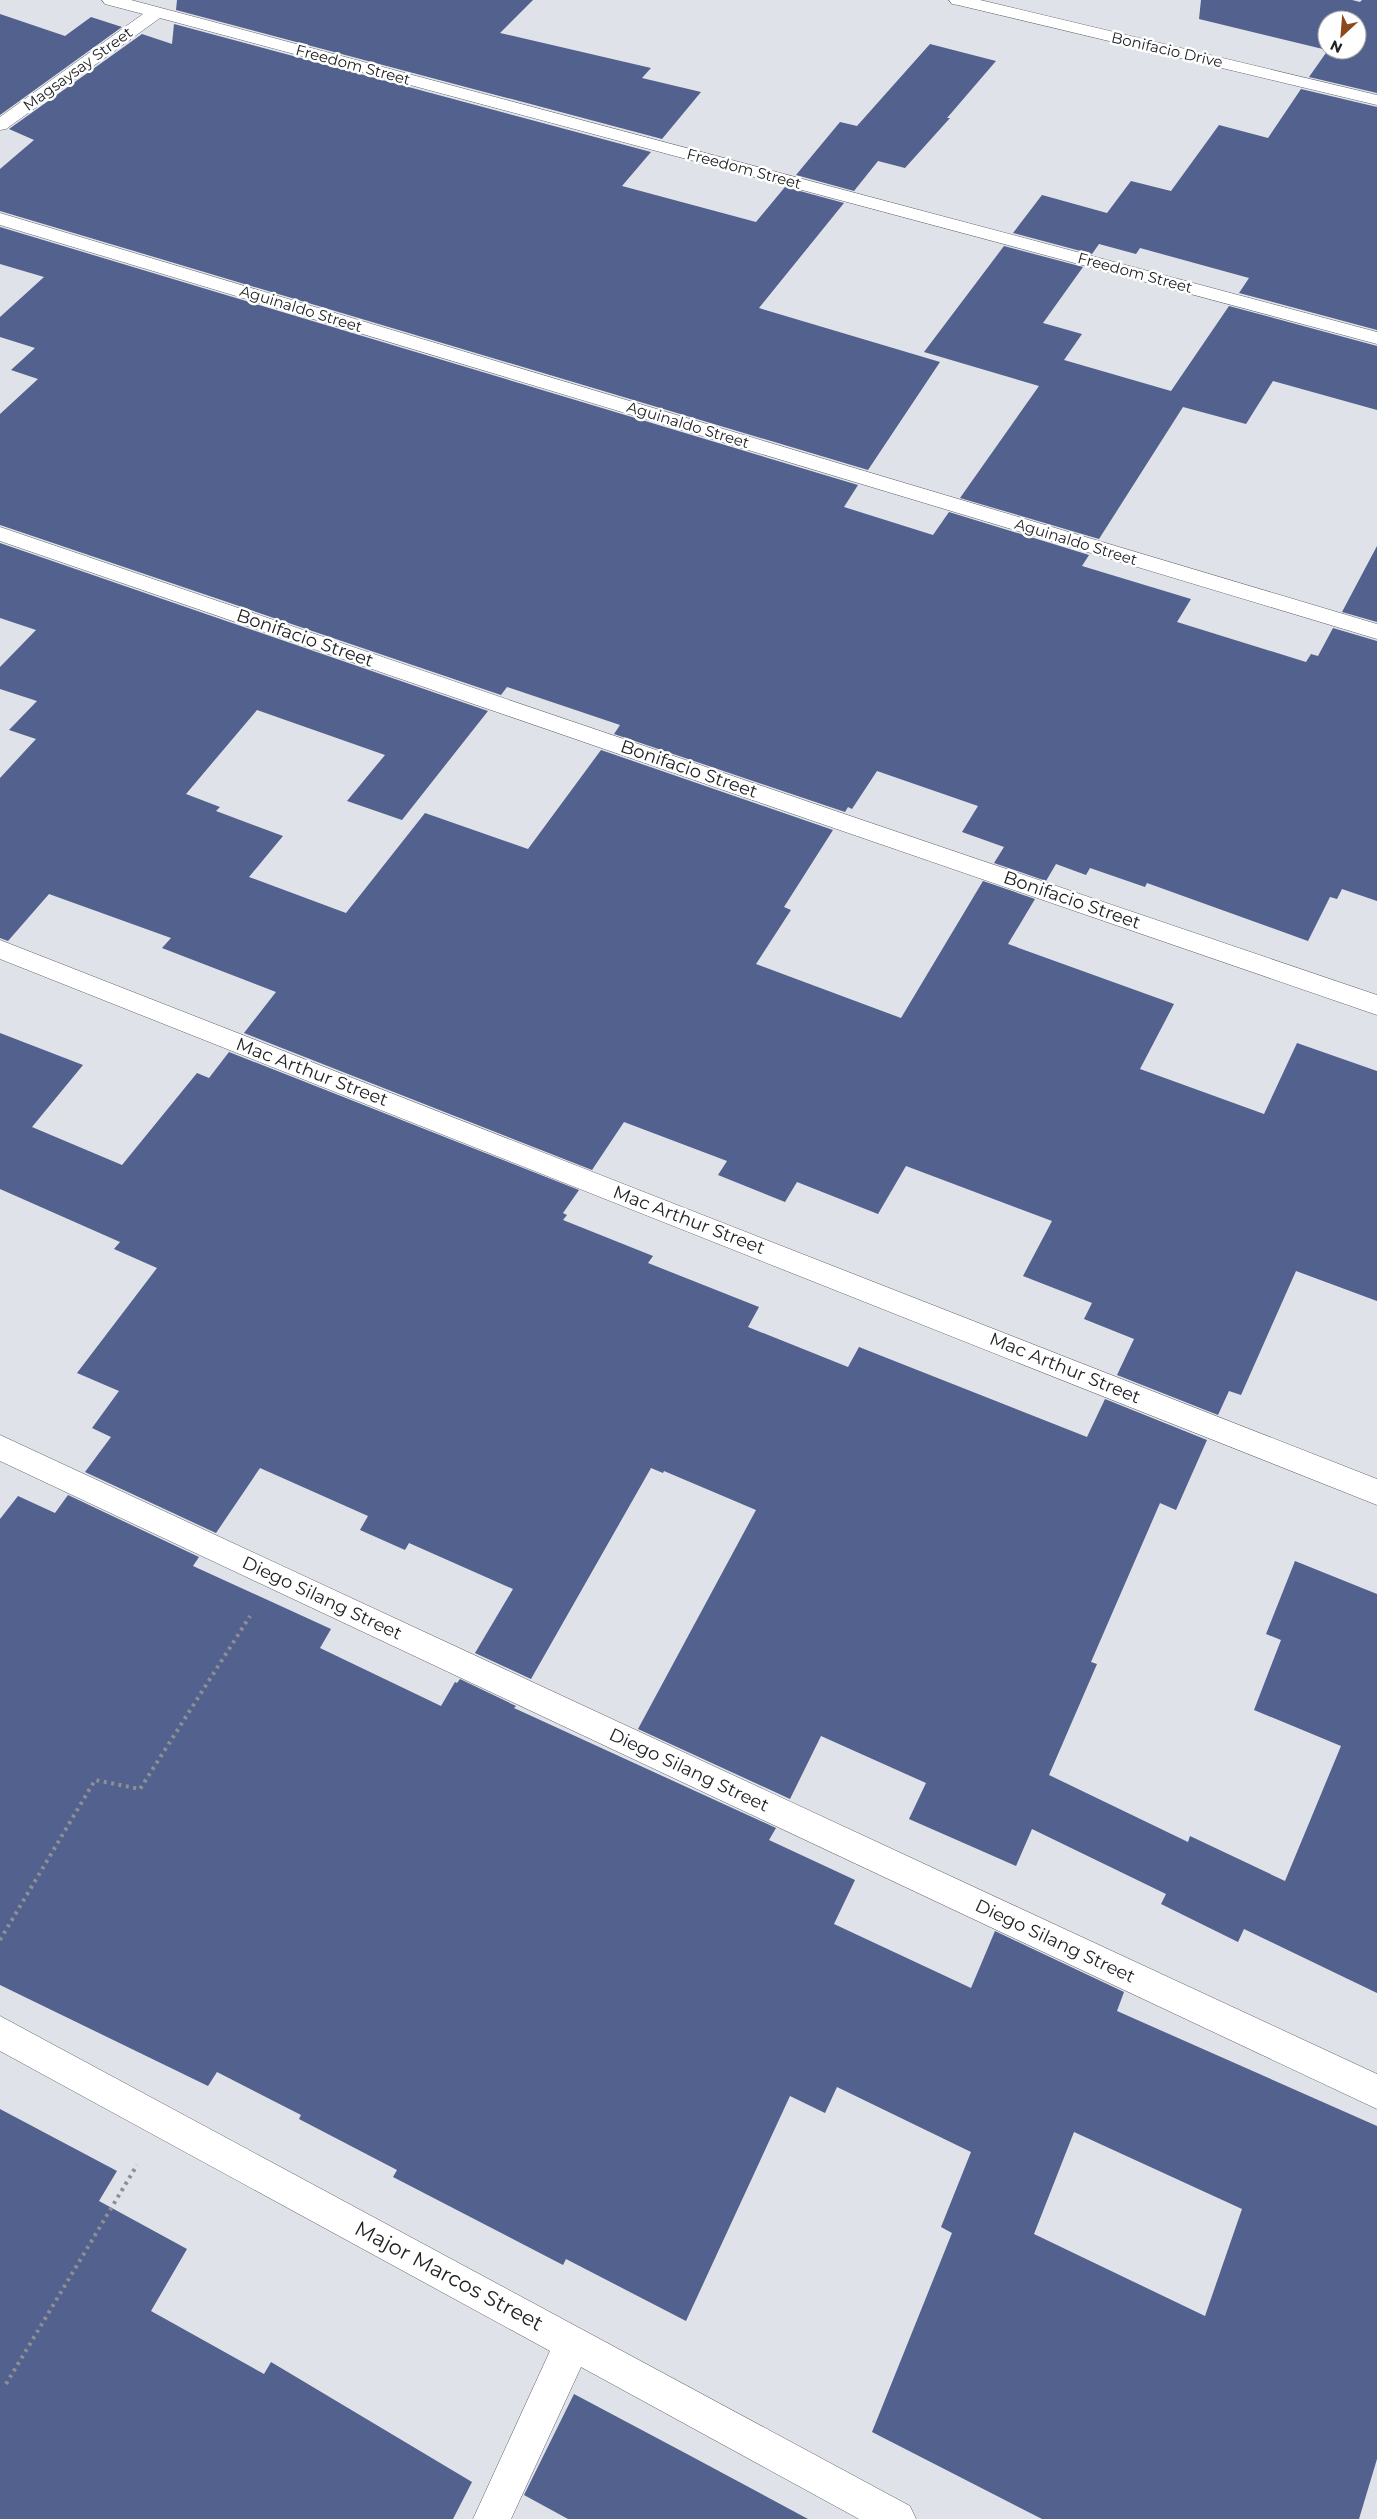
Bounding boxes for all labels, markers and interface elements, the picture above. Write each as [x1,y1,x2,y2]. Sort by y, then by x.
north arrow [1317,10,1367,60]
street label: Magsaysay Street [19,23,136,115]
street label: Bonifacio Drive [1110,27,1225,72]
text: N [1327,36,1345,57]
street label: Freedom Street [294,40,413,89]
street label: Freedom Street [685,144,804,193]
street label: Freedom Street [1076,248,1195,297]
street label: Aguinaldo Street [238,281,365,336]
street label: Aguinaldo Street [625,397,752,452]
street label: Aguinaldo Street [1013,514,1140,569]
street label: Bonifacio Street [233,604,377,672]
street label: Bonifacio Street [617,735,761,803]
street label: Bonifacio Street [1000,866,1144,934]
street label: Mac Arthur Street [233,1033,391,1111]
street label: Mac Arthur Street [610,1181,768,1259]
street label: Mac Arthur Street [986,1328,1144,1408]
street label: Diego Silang Street [239,1551,405,1645]
street label: Diego Silang Street [606,1723,772,1817]
street label: Diego Silang Street [972,1894,1138,1988]
street label: Major Marcos Street [351,2215,548,2336]

